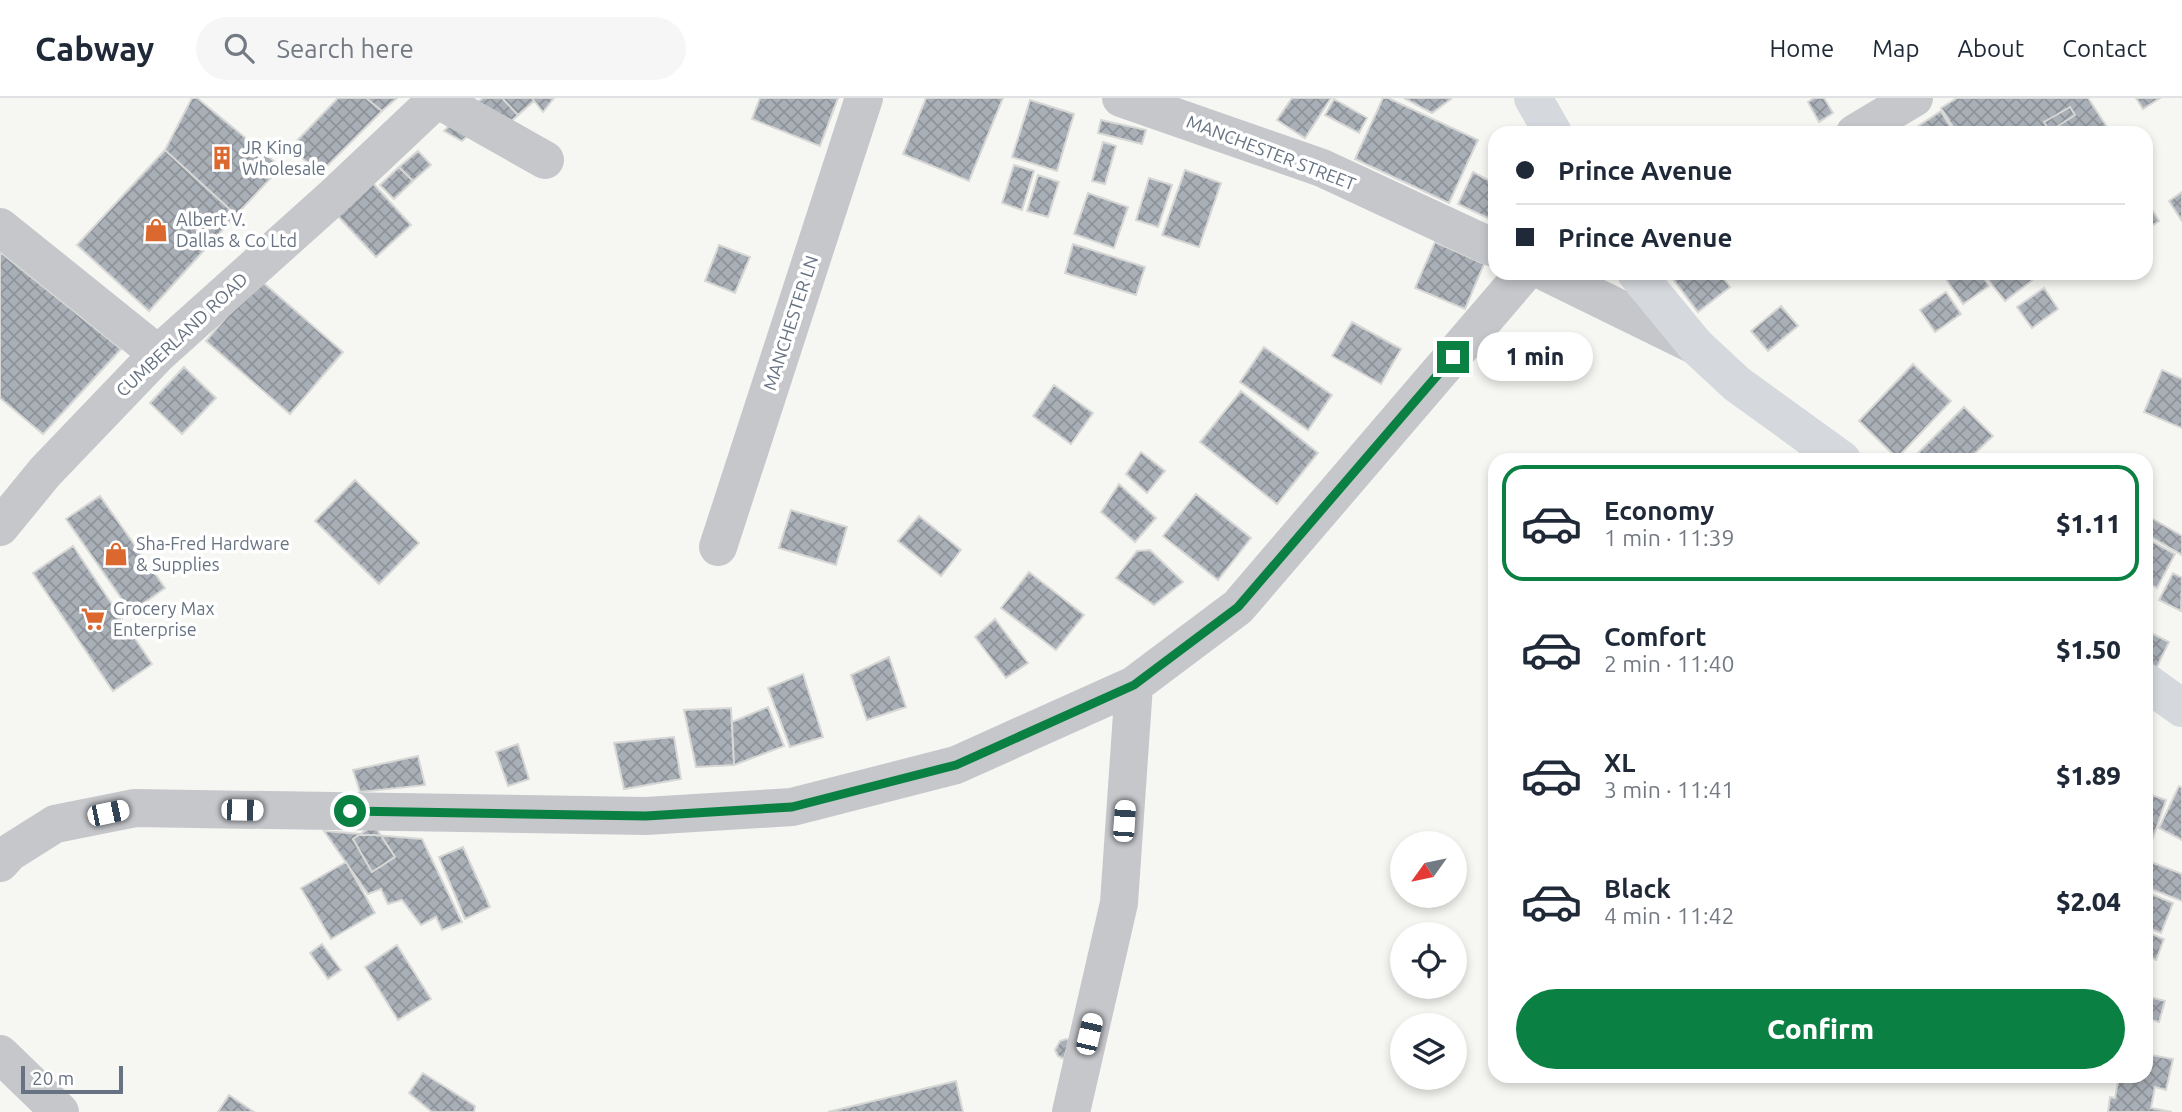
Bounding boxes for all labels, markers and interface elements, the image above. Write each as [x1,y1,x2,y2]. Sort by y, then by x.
search box [196,17,686,80]
icon: search [220,29,258,67]
text: Cabway [35,30,154,67]
text: Search here [276,34,414,63]
text: Home [1769,35,1834,62]
text: Map [1872,35,1919,62]
text: About [1957,35,2024,62]
text: Contact [2062,35,2147,62]
street label: MANCHESTER STREET [1184,111,1359,194]
place label: JR King Wholesale [242,137,326,178]
building icon: JR King Wholesale [208,144,236,172]
text: Prince Avenue [1558,156,1733,185]
place label: Albert V. Dallas & Co Ltd [176,209,297,250]
shop icon: Albert V. Dallas & Co Ltd [142,216,170,244]
text: Prince Avenue [1558,223,1733,252]
street label: MANCHESTER LN [759,253,821,393]
street label: CUMBERLAND ROAD [112,268,251,400]
callout: 1 min [1478,332,1593,382]
route end [1437,341,1469,373]
text: 1 min [1506,344,1564,369]
icon: car [1520,492,1583,555]
text: Economy [1604,496,1714,525]
text: $1.11 [2056,509,2121,538]
text: 1 min · 11:39 [1604,525,1735,550]
place label: Sha-Fred Hardware & Supplies [136,533,290,574]
shop icon: Sha-Fred Hardware & Supplies [102,540,130,568]
place label: Grocery Max Enterprise [113,598,215,639]
supermarket icon: Grocery Max Enterprise [79,605,107,633]
icon: car [1520,618,1583,681]
text: Comfort [1604,622,1707,651]
text: $1.50 [2056,635,2121,664]
text: 2 min · 11:40 [1604,651,1735,676]
icon: car [1520,744,1583,807]
text: XL [1604,748,1635,777]
text: $1.89 [2056,761,2121,790]
text: 3 min · 11:41 [1604,777,1735,802]
route start [334,795,366,827]
car [86,798,131,828]
car [221,799,264,821]
car [1113,799,1136,843]
north arrow [1390,831,1466,908]
map controls [1390,831,1467,1090]
icon: car [1520,870,1583,933]
text: Black [1604,874,1671,903]
text: $2.04 [2056,887,2121,916]
text: 4 min · 11:42 [1604,903,1735,928]
button: locate [1390,922,1467,999]
button: Confirm [1516,989,2125,1069]
car [1075,1011,1104,1057]
button: layers [1390,1013,1467,1090]
scale bar [21,1063,122,1095]
text: 20 m [32,1067,74,1089]

